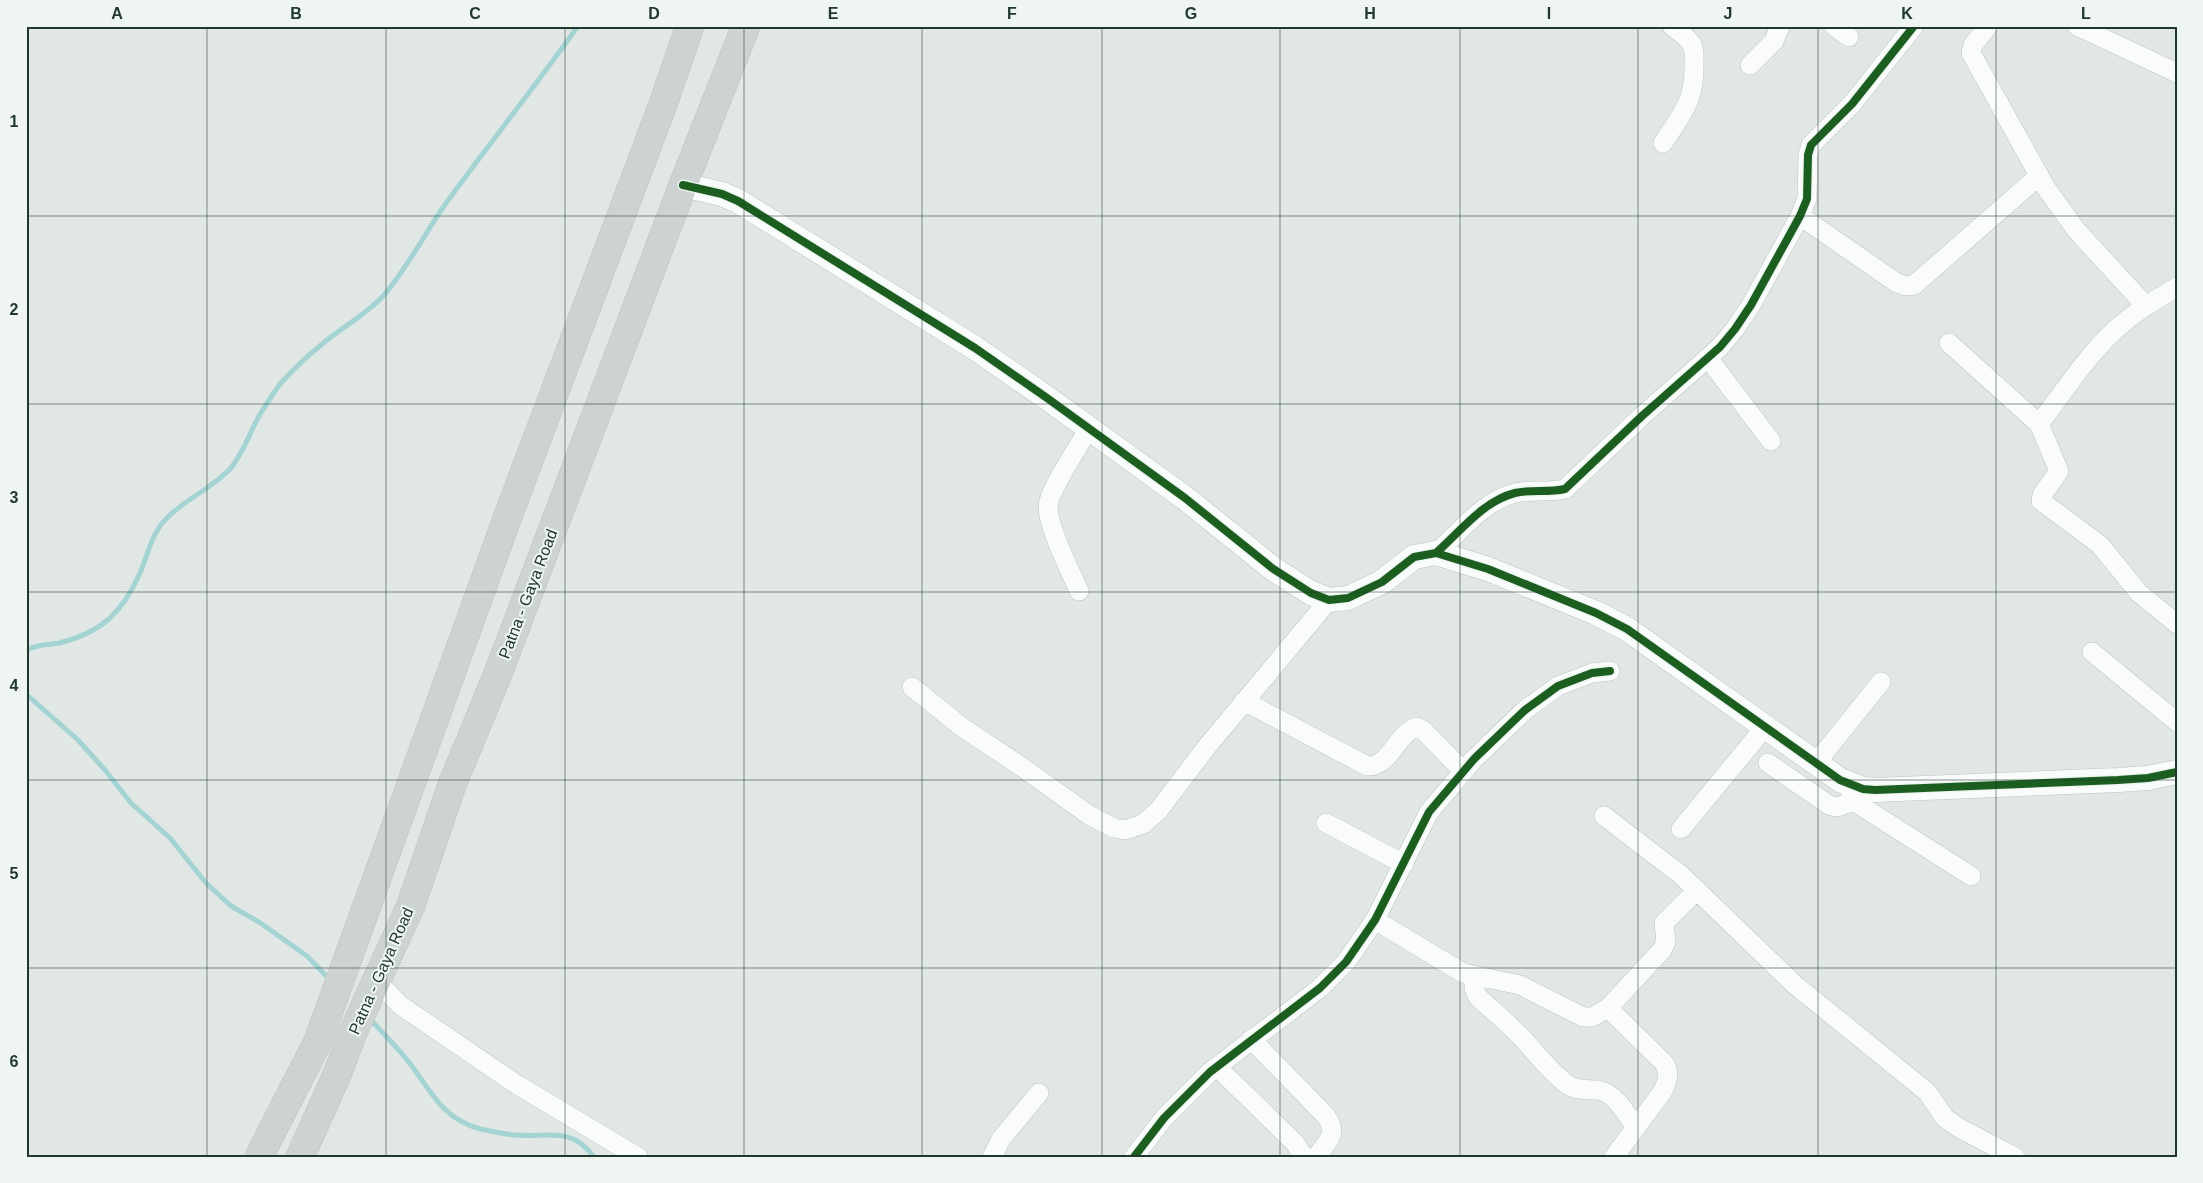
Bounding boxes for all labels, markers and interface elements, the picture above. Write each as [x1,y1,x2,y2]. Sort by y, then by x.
text: A [111,5,123,22]
text: B [290,5,302,22]
text: C [469,5,481,22]
text: D [648,5,660,22]
text: E [828,5,839,22]
text: F [1007,5,1017,22]
text: G [1185,5,1197,22]
text: H [1364,5,1376,22]
text: I [1547,5,1551,22]
text: J [1724,5,1732,22]
text: K [1901,5,1913,22]
text: L [2081,5,2091,22]
text: 1 [10,113,19,130]
text: 2 [10,301,19,318]
text: 3 [10,489,19,506]
street label: Patna - Gaya Road [496,527,560,661]
text: 4 [10,677,19,694]
text: 5 [10,865,19,882]
street label: Patna - Gaya Road [345,905,417,1037]
text: 6 [10,1053,19,1070]

